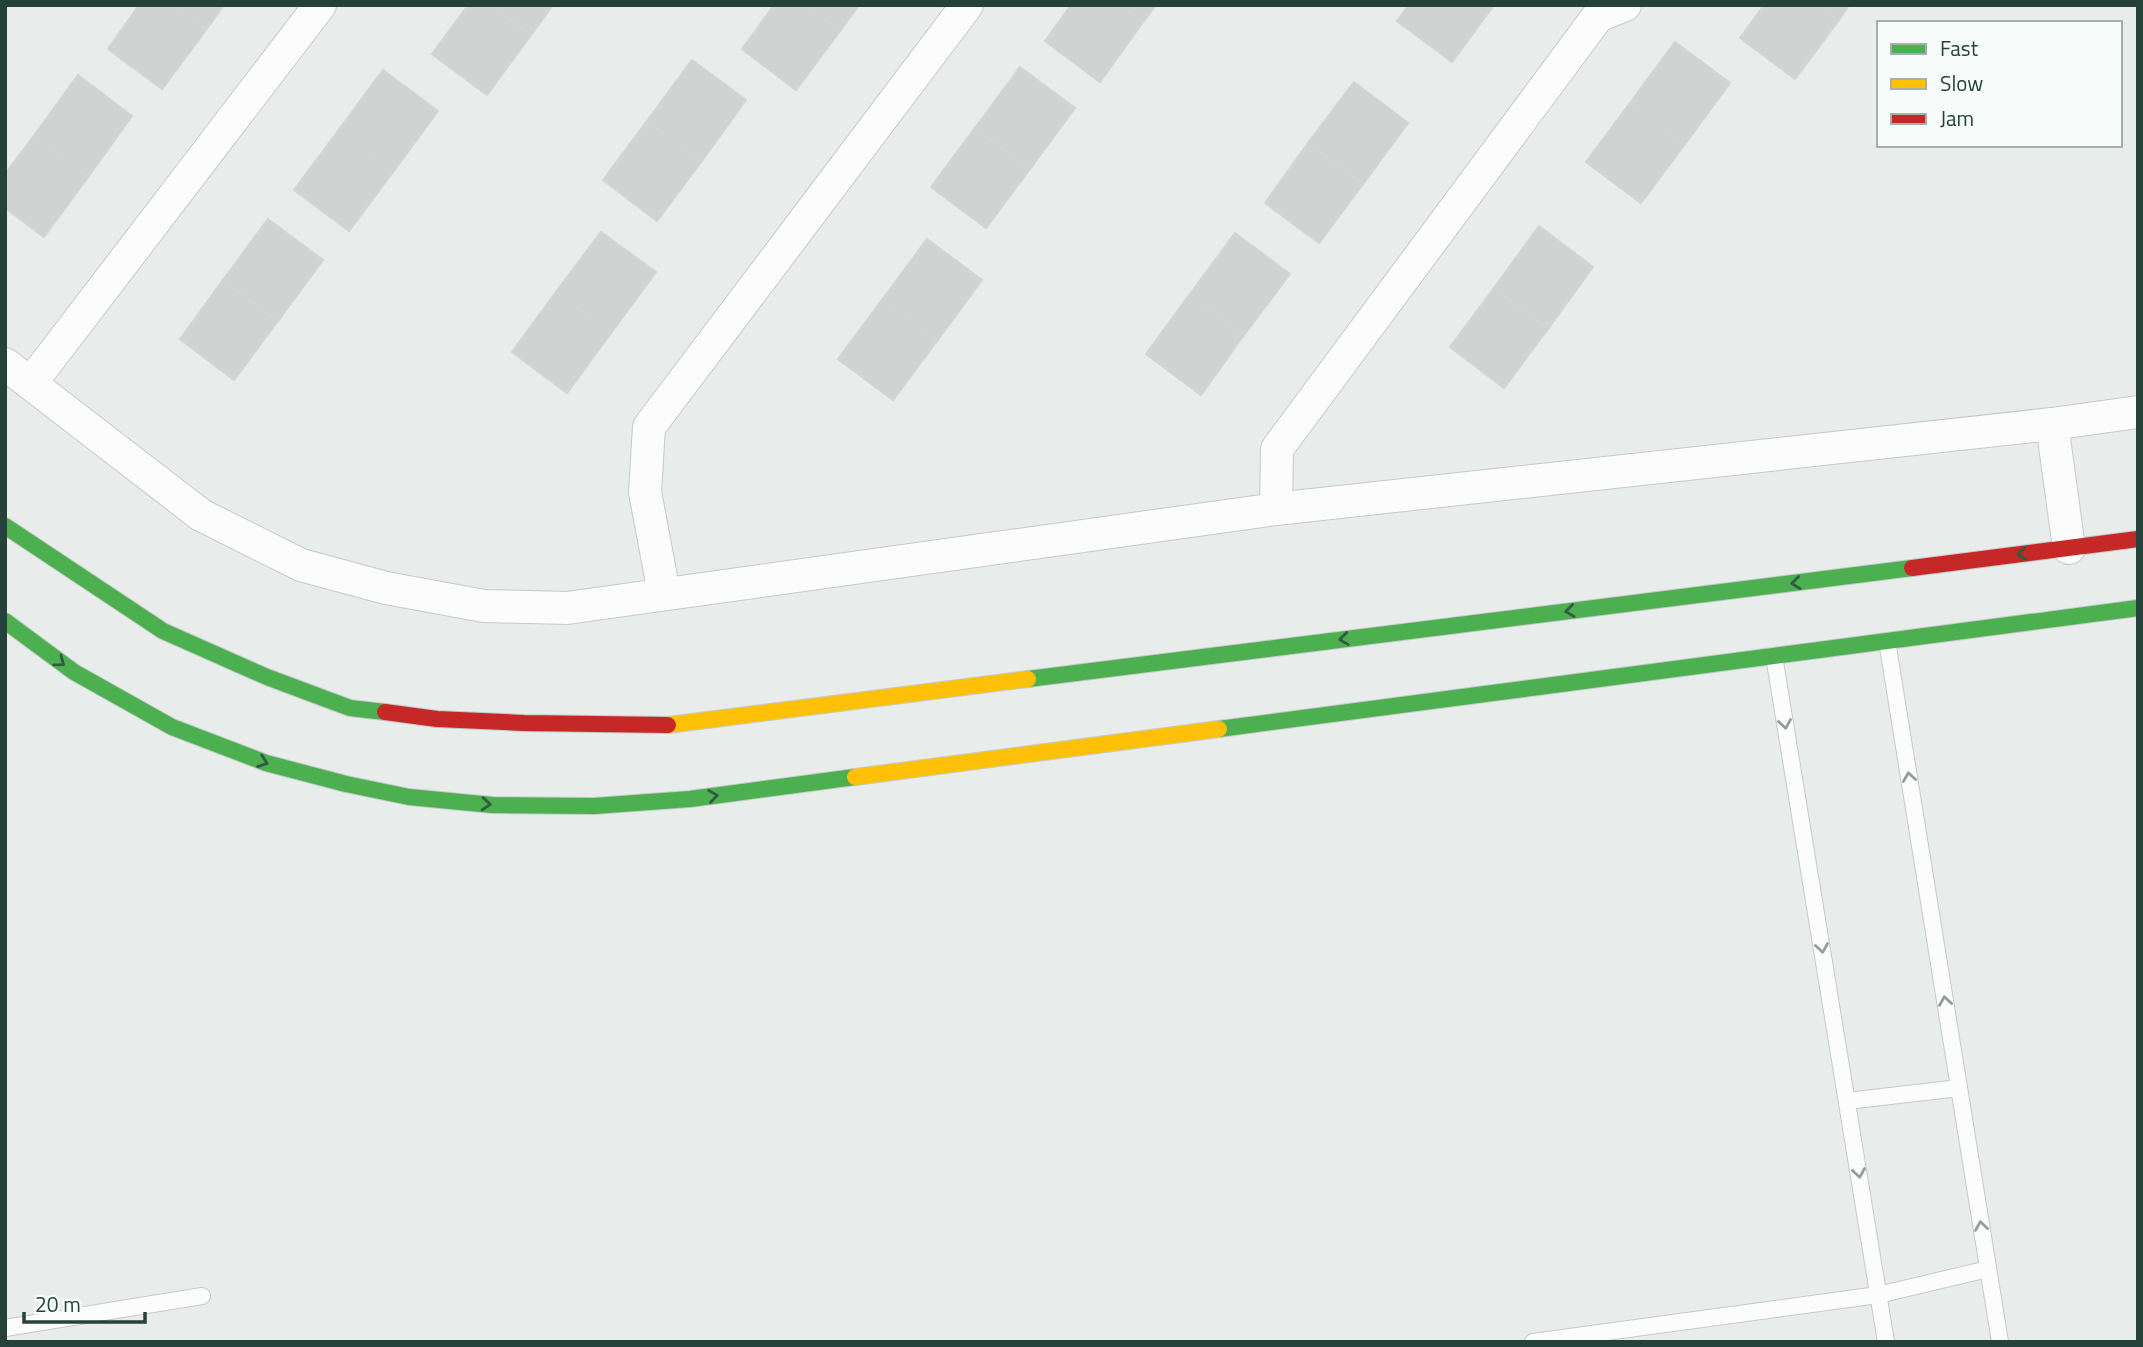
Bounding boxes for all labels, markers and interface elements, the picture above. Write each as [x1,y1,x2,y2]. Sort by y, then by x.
legend [1877,21,2122,147]
text: Fast [1940,32,1979,64]
text: Slow [1940,67,1983,99]
text: Jam [1940,102,1974,134]
one-way arrow [2016,547,2027,562]
one-way arrow [1790,575,1802,590]
one-way arrow [1564,603,1576,618]
one-way arrow [1339,632,1350,647]
one-way arrow [52,653,65,666]
one-way arrow [1777,718,1792,729]
one-way arrow [257,754,269,768]
one-way arrow [1902,771,1917,783]
one-way arrow [707,789,719,804]
one-way arrow [481,796,492,811]
one-way arrow [1814,942,1829,954]
one-way arrow [1938,995,1953,1007]
one-way arrow [1851,1167,1866,1179]
one-way arrow [1974,1220,1989,1232]
scale bar [24,1280,145,1324]
text: 20 m [35,1288,81,1320]

